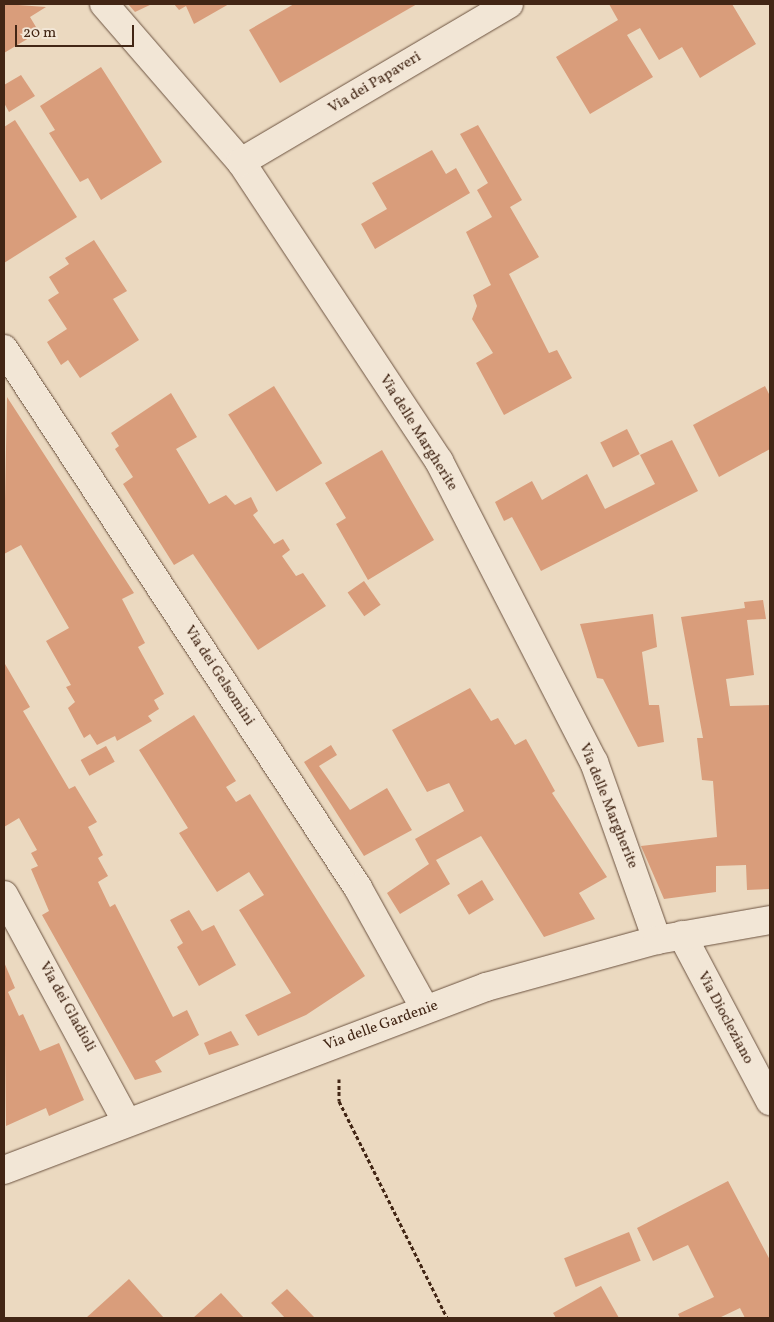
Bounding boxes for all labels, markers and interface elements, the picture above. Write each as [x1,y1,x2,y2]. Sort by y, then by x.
scale bar [18,15,136,47]
text: 20 m [23,23,56,44]
street label: Via dei Papaveri [325,48,425,118]
street label: Via delle Margherite [375,372,461,494]
street label: Via dei Gelsomini [180,623,258,729]
street label: Via delle Margherite [575,741,641,871]
street label: Via dei Gladioli [35,959,99,1055]
street label: Via Diocleziano [693,969,757,1067]
street label: Via delle Gardenie [322,997,440,1055]

